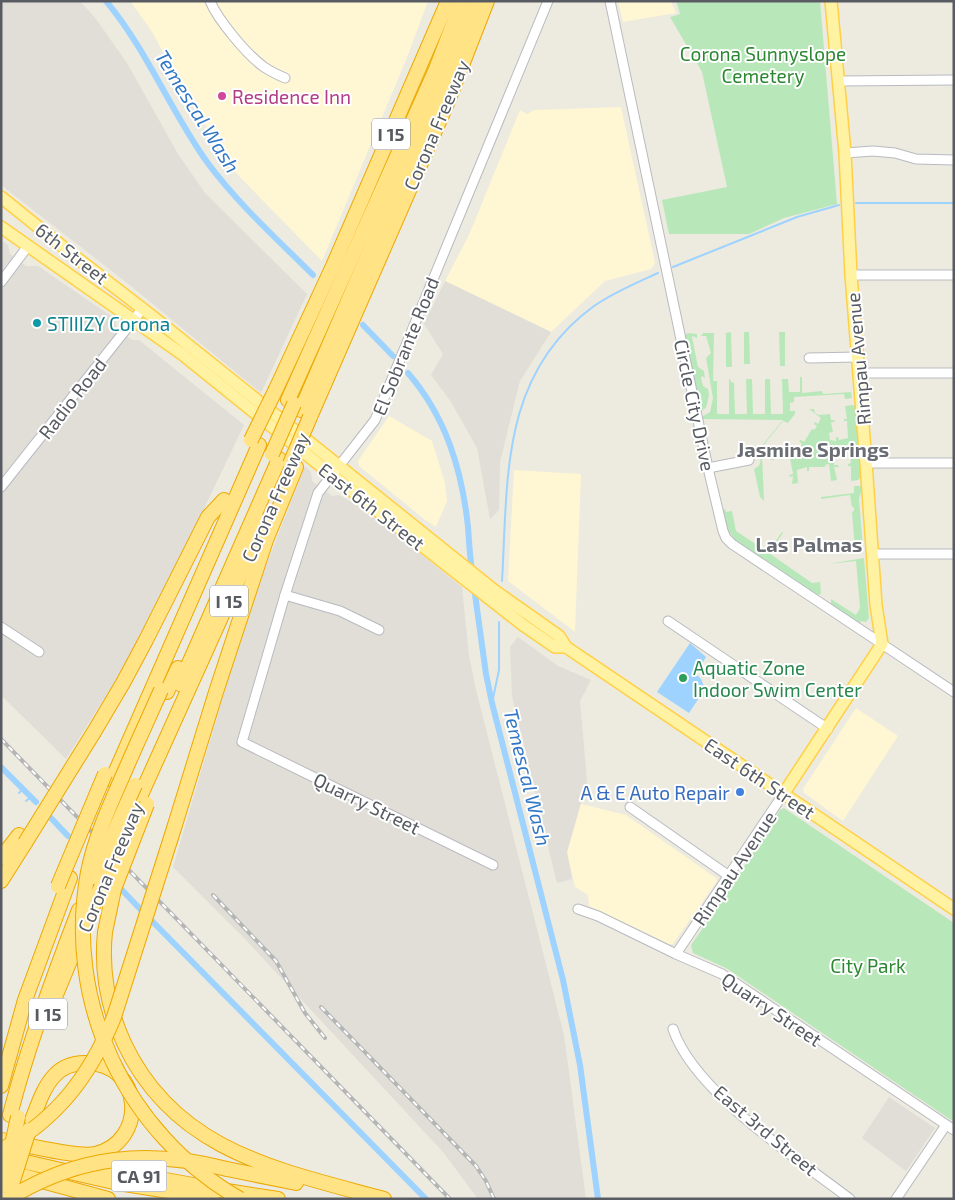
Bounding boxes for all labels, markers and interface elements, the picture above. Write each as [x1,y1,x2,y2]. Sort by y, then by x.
park label: Corona Sunnyslope Cemetery [680,42,846,87]
water label: Temescal Wash [151,45,245,177]
street label: Corona Freeway [398,56,474,194]
place label: Residence Inn [232,85,351,108]
marker: Residence Inn [216,90,228,102]
road number: I 15 [372,118,410,150]
street label: 6th Street [31,217,113,289]
street label: El Sobrante Road [367,274,443,418]
street label: Rimpau Avenue [841,292,875,426]
place label: STIIIZY Corona [47,312,170,335]
marker: STIIIZY Corona [31,317,43,329]
street label: Circle City Drive [670,337,720,473]
street label: Radio Road [33,353,111,443]
street label: Corona Freeway [236,429,314,565]
district label: Jasmine Springs [737,437,889,461]
street label: East 6th Street [314,457,430,555]
district label: Las Palmas [756,532,862,556]
road number: I 15 [210,586,248,616]
place label: Aquatic Zone Indoor Swim Center [693,656,862,701]
marker: Aquatic Zone Indoor Swim Center [677,672,689,684]
water label: Temescal Wash [499,706,557,848]
street label: East 6th Street [700,733,820,823]
street label: Quarry Street [310,767,424,839]
place label: A & E Auto Repair [581,781,730,804]
marker: A & E Auto Repair [734,786,746,798]
street label: Corona Freeway [72,798,148,936]
street label: Rimpau Avenue [687,807,781,929]
park label: City Park [830,954,906,977]
street label: Quarry Street [718,967,826,1051]
road number: I 15 [29,999,67,1030]
street label: East 3rd Street [710,1080,822,1180]
road number: CA 91 [112,1160,166,1192]

